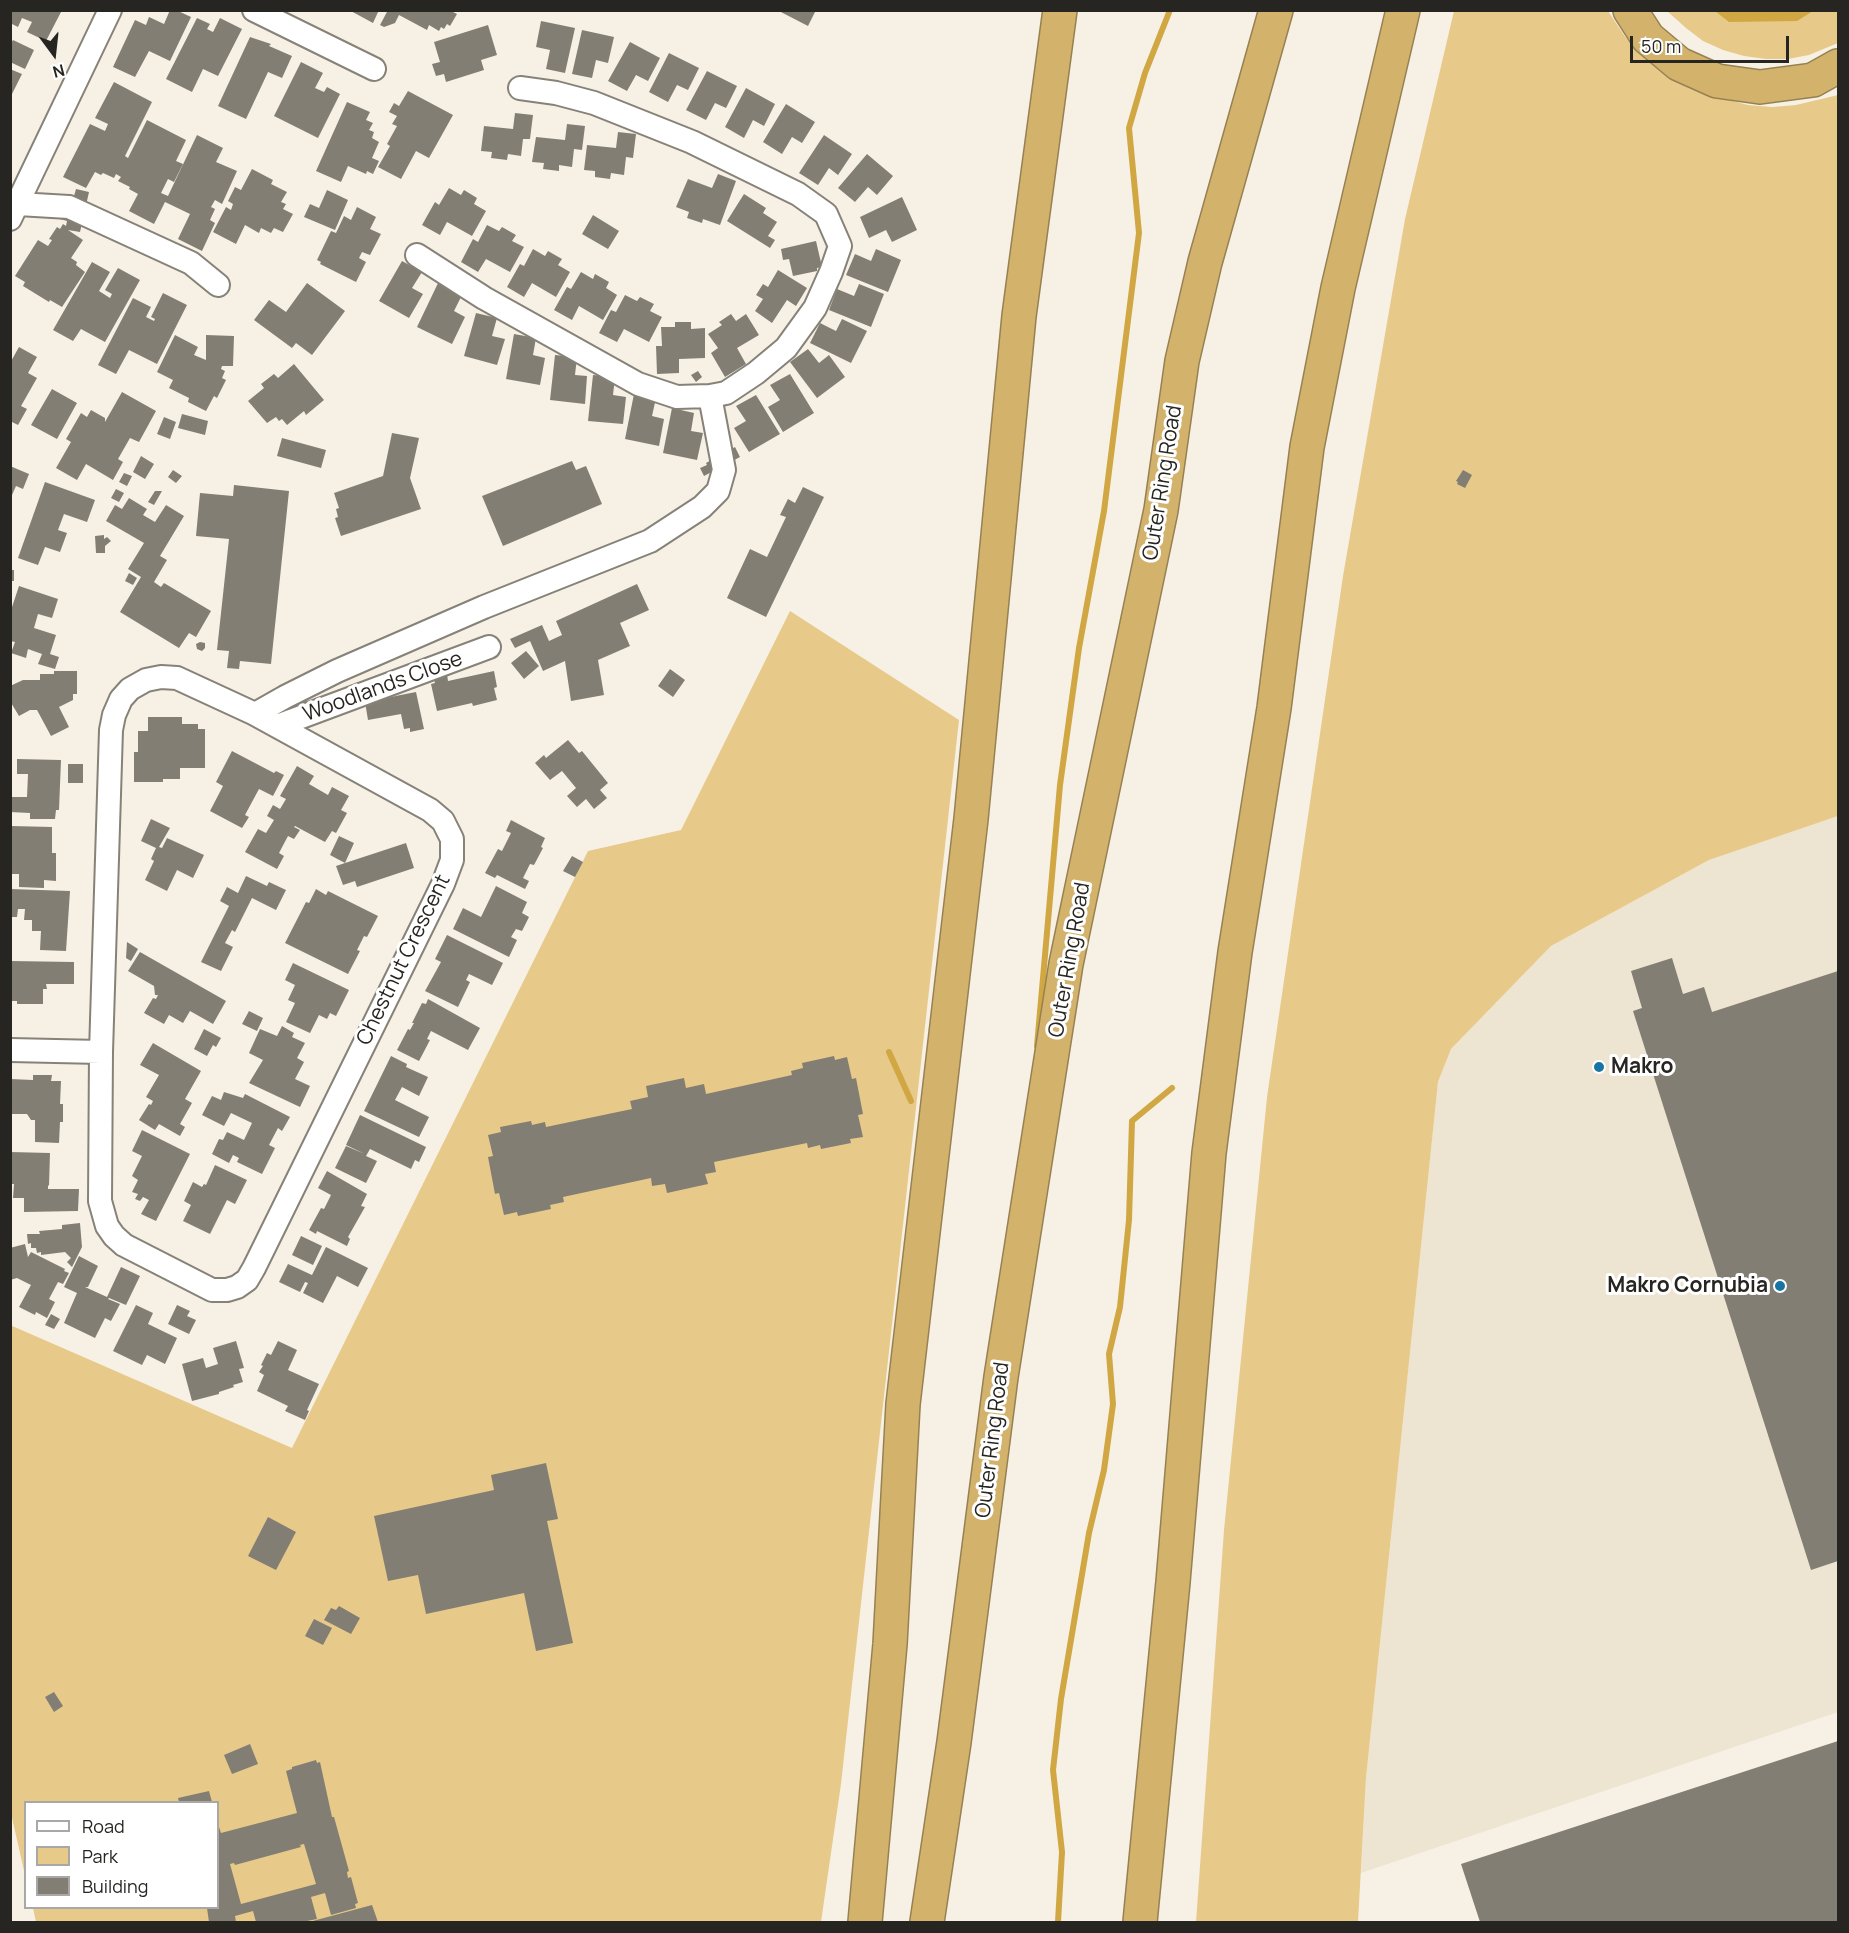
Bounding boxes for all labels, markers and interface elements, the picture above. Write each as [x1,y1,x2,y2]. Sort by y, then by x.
north arrow [24,24,84,84]
scale bar [1633,24,1792,62]
text: 50 m [1641,34,1681,58]
text: N [50,59,67,84]
street label: Outer Ring Road [1138,404,1188,562]
street label: Woodlands Close [300,646,466,728]
street label: Chestnut Crescent [352,871,456,1049]
street label: Outer Ring Road [1044,881,1096,1039]
place label: Makro [1611,1054,1673,1080]
marker: Makro [1592,1060,1606,1074]
place label: Makro Cornubia [1607,1273,1768,1299]
marker: Makro Cornubia [1773,1279,1787,1293]
street label: Outer Ring Road [971,1361,1015,1519]
legend [24,1801,219,1909]
text: Road [82,1814,125,1838]
text: Park [82,1844,118,1868]
text: Building [82,1874,148,1898]

